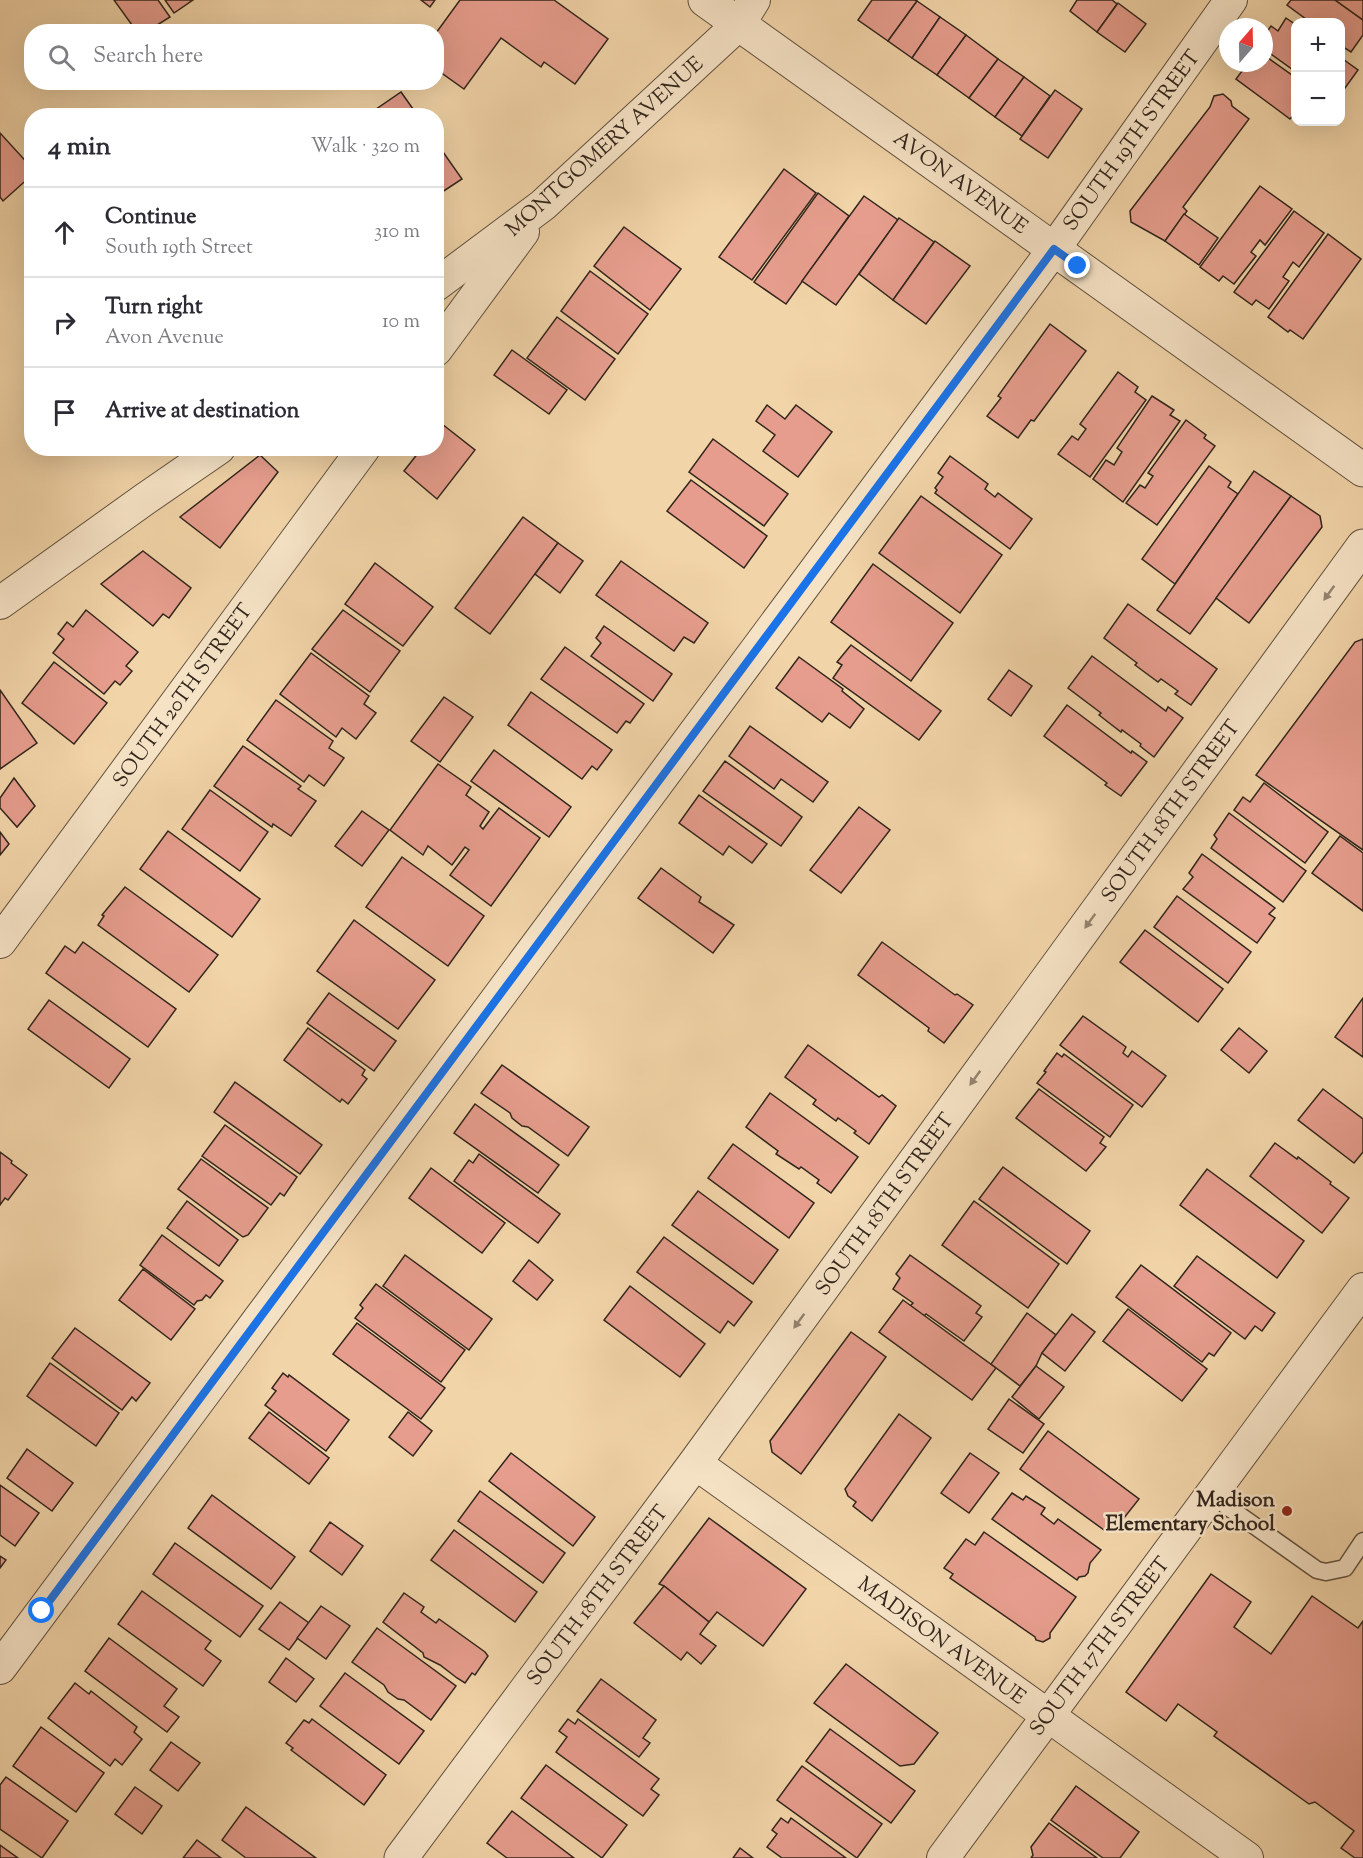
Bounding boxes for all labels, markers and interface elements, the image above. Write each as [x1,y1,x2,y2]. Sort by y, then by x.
north arrow [1219,18,1273,72]
map controls [1291,18,1345,126]
button: + [1291,18,1345,72]
search box [24,24,444,90]
icon: search [45,41,78,74]
text: Search here [93,41,203,73]
street label: SOUTH 19TH STREET [1057,44,1209,238]
street label: MONTGOMERY AVENUE [500,50,711,245]
button: − [1291,72,1345,126]
street label: AVON AVENUE [886,125,1033,243]
text: 4 min [48,129,111,166]
text: Walk · 320 m [311,133,420,162]
text: Continue [105,202,196,234]
icon: ahead [48,216,81,249]
text: 310 m [374,218,420,247]
text: South 19th Street [105,234,253,263]
route end [1064,252,1090,278]
text: Turn right [105,292,202,324]
icon: right [48,306,81,339]
text: 10 m [382,308,420,337]
text: Avon Avenue [105,324,224,353]
icon: arrive [48,396,81,429]
text: Arrive at destination [105,396,300,428]
one-way arrow [1323,586,1335,601]
street label: SOUTH 20TH STREET [107,598,261,794]
street label: SOUTH 18TH STREET [1095,714,1248,910]
one-way arrow [1084,912,1096,928]
one-way arrow [970,1071,982,1086]
street label: SOUTH 18TH STREET [809,1107,962,1303]
one-way arrow [793,1312,805,1328]
place label: Madison Elementary School [1106,1486,1276,1540]
street label: SOUTH 18TH STREET [521,1499,677,1693]
marker: Madison Elementary School [1280,1504,1294,1518]
street label: SOUTH 17TH STREET [1023,1551,1178,1743]
street label: MADISON AVENUE [850,1570,1031,1713]
route start [28,1597,54,1623]

